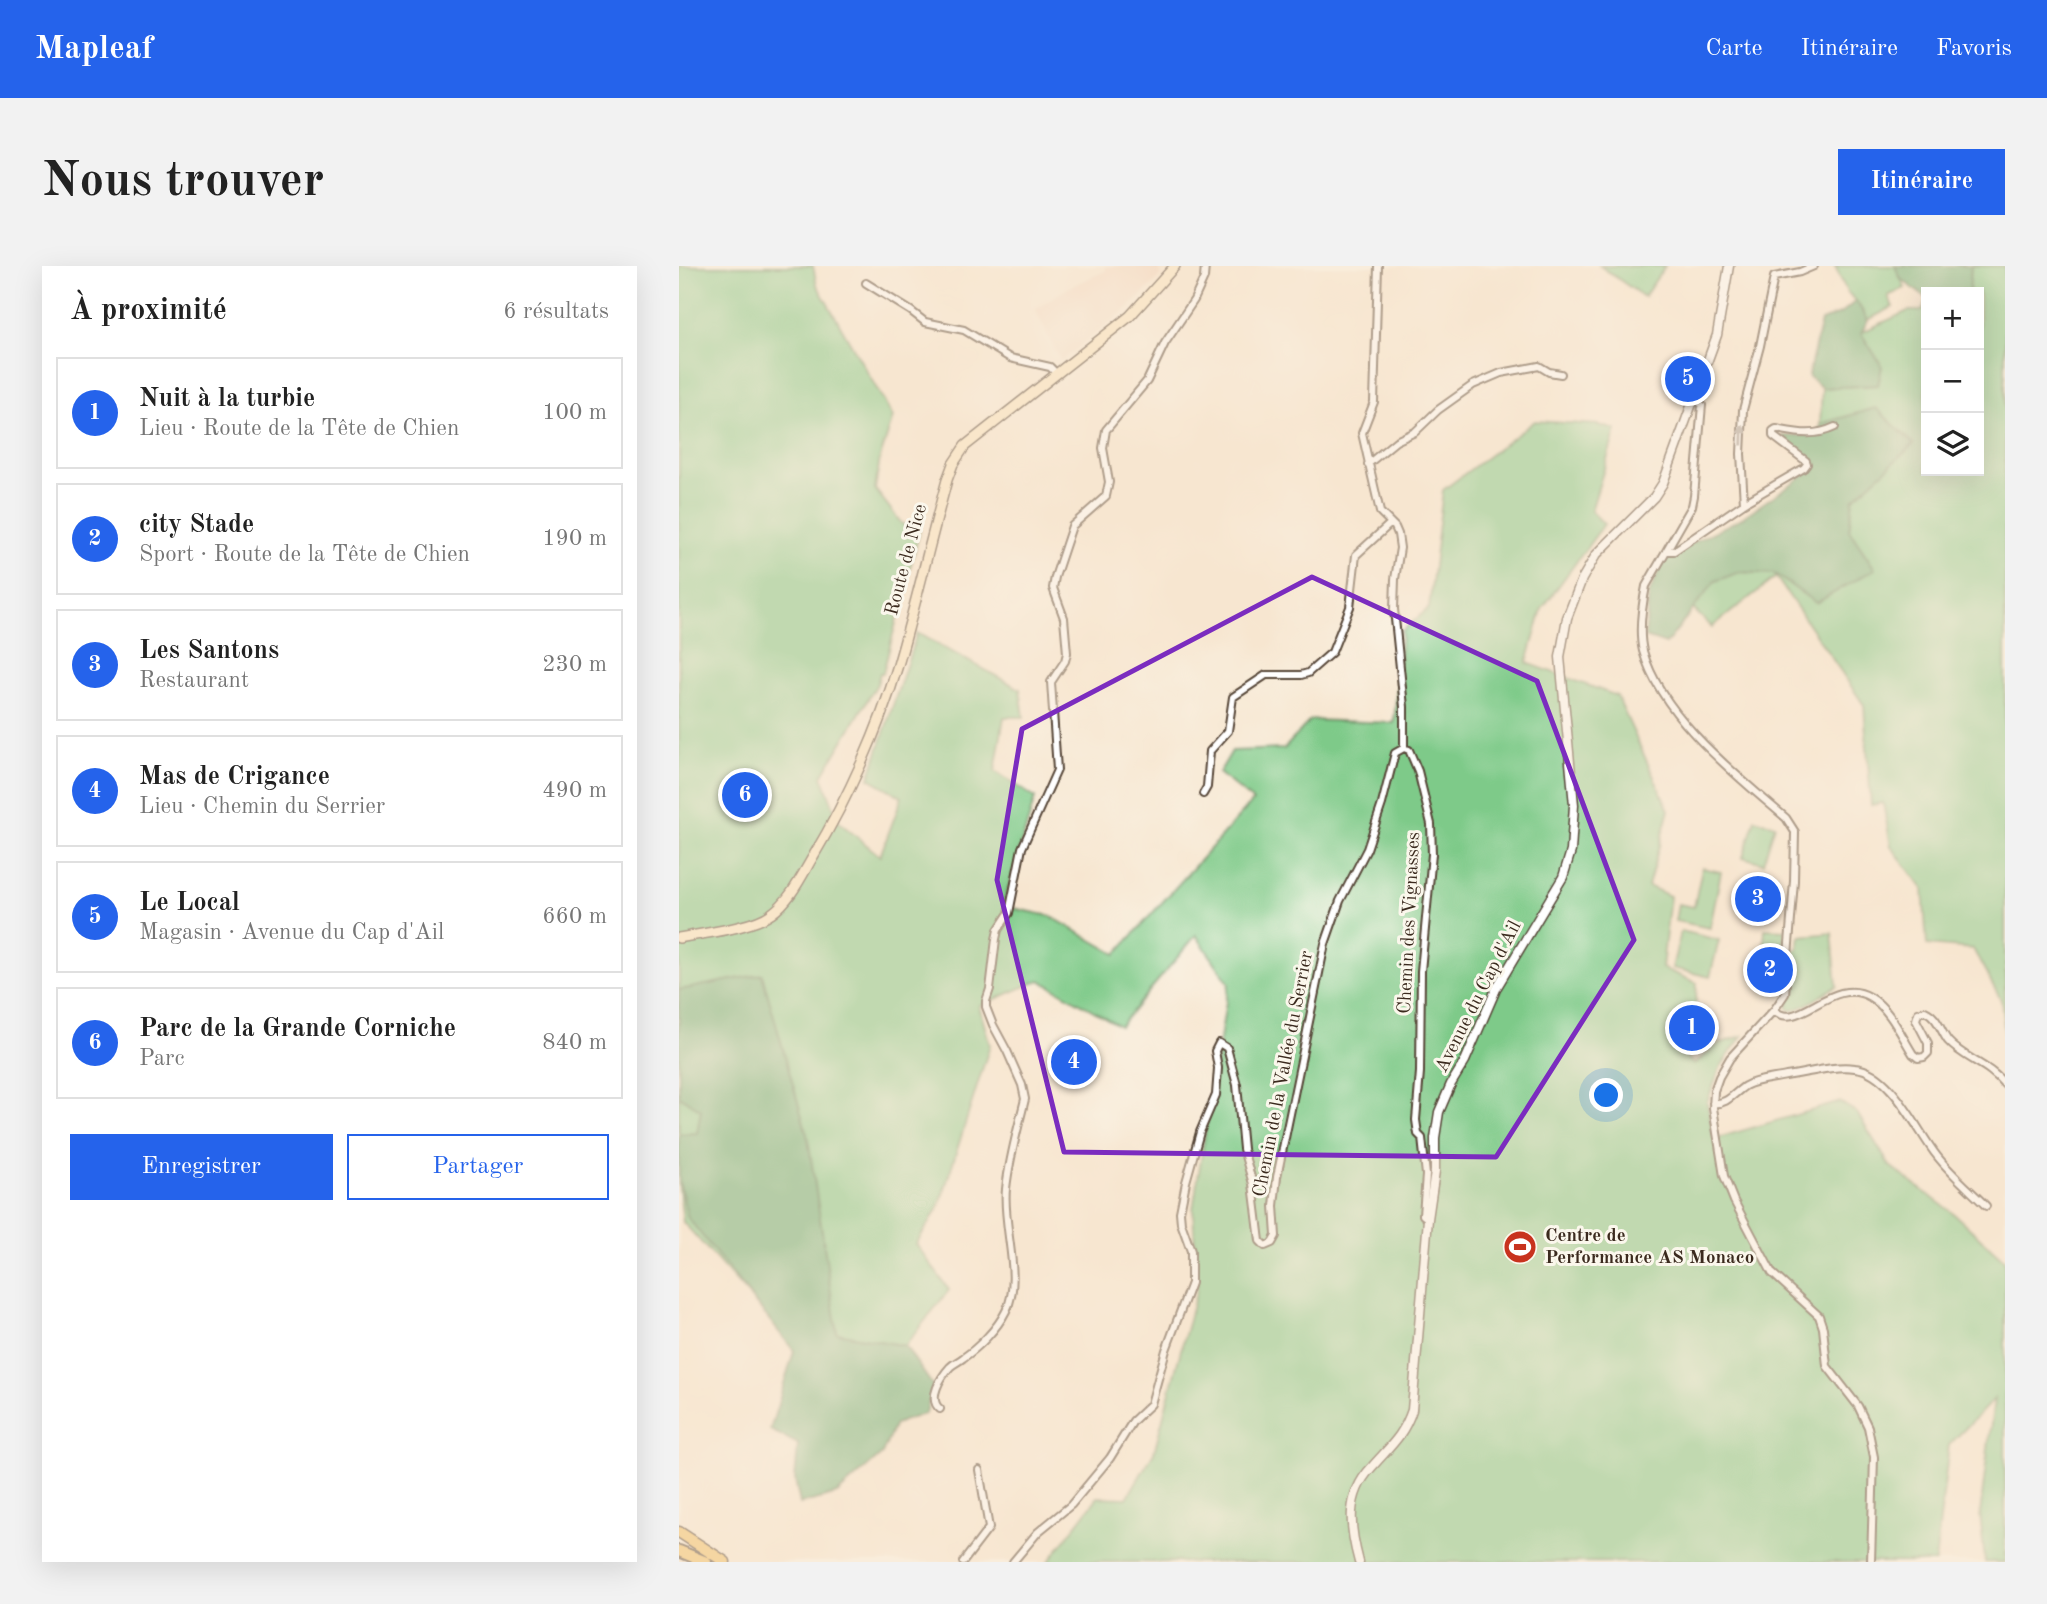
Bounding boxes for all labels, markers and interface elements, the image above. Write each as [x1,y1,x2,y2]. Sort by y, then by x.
text: Mapleaf [35,33,153,66]
text: Carte [1705,37,1763,61]
text: Itinéraire [1801,37,1898,61]
text: Favoris [1936,37,2012,61]
button: Itinéraire [1838,149,2005,215]
text: Nous trouver [42,158,324,207]
map controls [1921,287,1984,476]
button: + [1921,287,1984,350]
text: À proximité [70,296,227,326]
text: 6 résultats [503,300,609,323]
button: − [1921,350,1984,413]
pin: 5 [1665,353,1711,405]
text: Nuit à la turbie [139,386,315,412]
text: 1 [88,401,102,424]
text: 100 m [542,401,607,424]
button: layers [1921,413,1984,476]
text: Lieu · Route de la Tête de Chien [139,417,459,440]
one-way arrow [1737,424,1748,446]
street label: Route de Nice [883,502,931,618]
text: city Stade [139,512,254,538]
text: 2 [88,527,102,550]
text: 190 m [542,527,607,550]
text: Sport · Route de la Tête de Chien [139,543,470,566]
text: Les Santons [139,638,279,664]
text: 3 [88,653,102,676]
text: 230 m [542,653,607,676]
text: Restaurant [139,669,249,692]
text: Mas de Crigance [139,764,330,790]
pin: 6 [722,769,768,821]
text: 4 [88,779,102,802]
text: 490 m [542,779,607,802]
text: Lieu · Chemin du Serrier [139,795,385,818]
street label: Chemin des Vignasses [1396,832,1424,1014]
pin: 3 [1735,873,1781,925]
text: Le Local [139,890,240,916]
text: 5 [88,905,102,928]
text: 660 m [542,905,607,928]
street label: Avenue du Cap d'Ail [1432,918,1526,1076]
text: Magasin · Avenue du Cap d'Ail [139,921,444,944]
pin: 2 [1747,944,1793,996]
street label: Chemin de la Vallée du Serrier [1251,949,1317,1199]
pin: 1 [1669,1002,1715,1054]
text: Parc de la Grande Corniche [139,1016,456,1042]
text: 6 [88,1031,102,1054]
text: 840 m [542,1031,607,1054]
pin: 4 [1051,1036,1097,1088]
text: Parc [139,1047,184,1070]
your location [1589,1078,1623,1112]
button: Enregistrer [70,1134,333,1200]
button: Partager [347,1134,609,1200]
place label: Centre de Performance AS Monaco [1545,1227,1754,1268]
sports icon: Centre de Performance AS Monaco [1501,1228,1539,1266]

